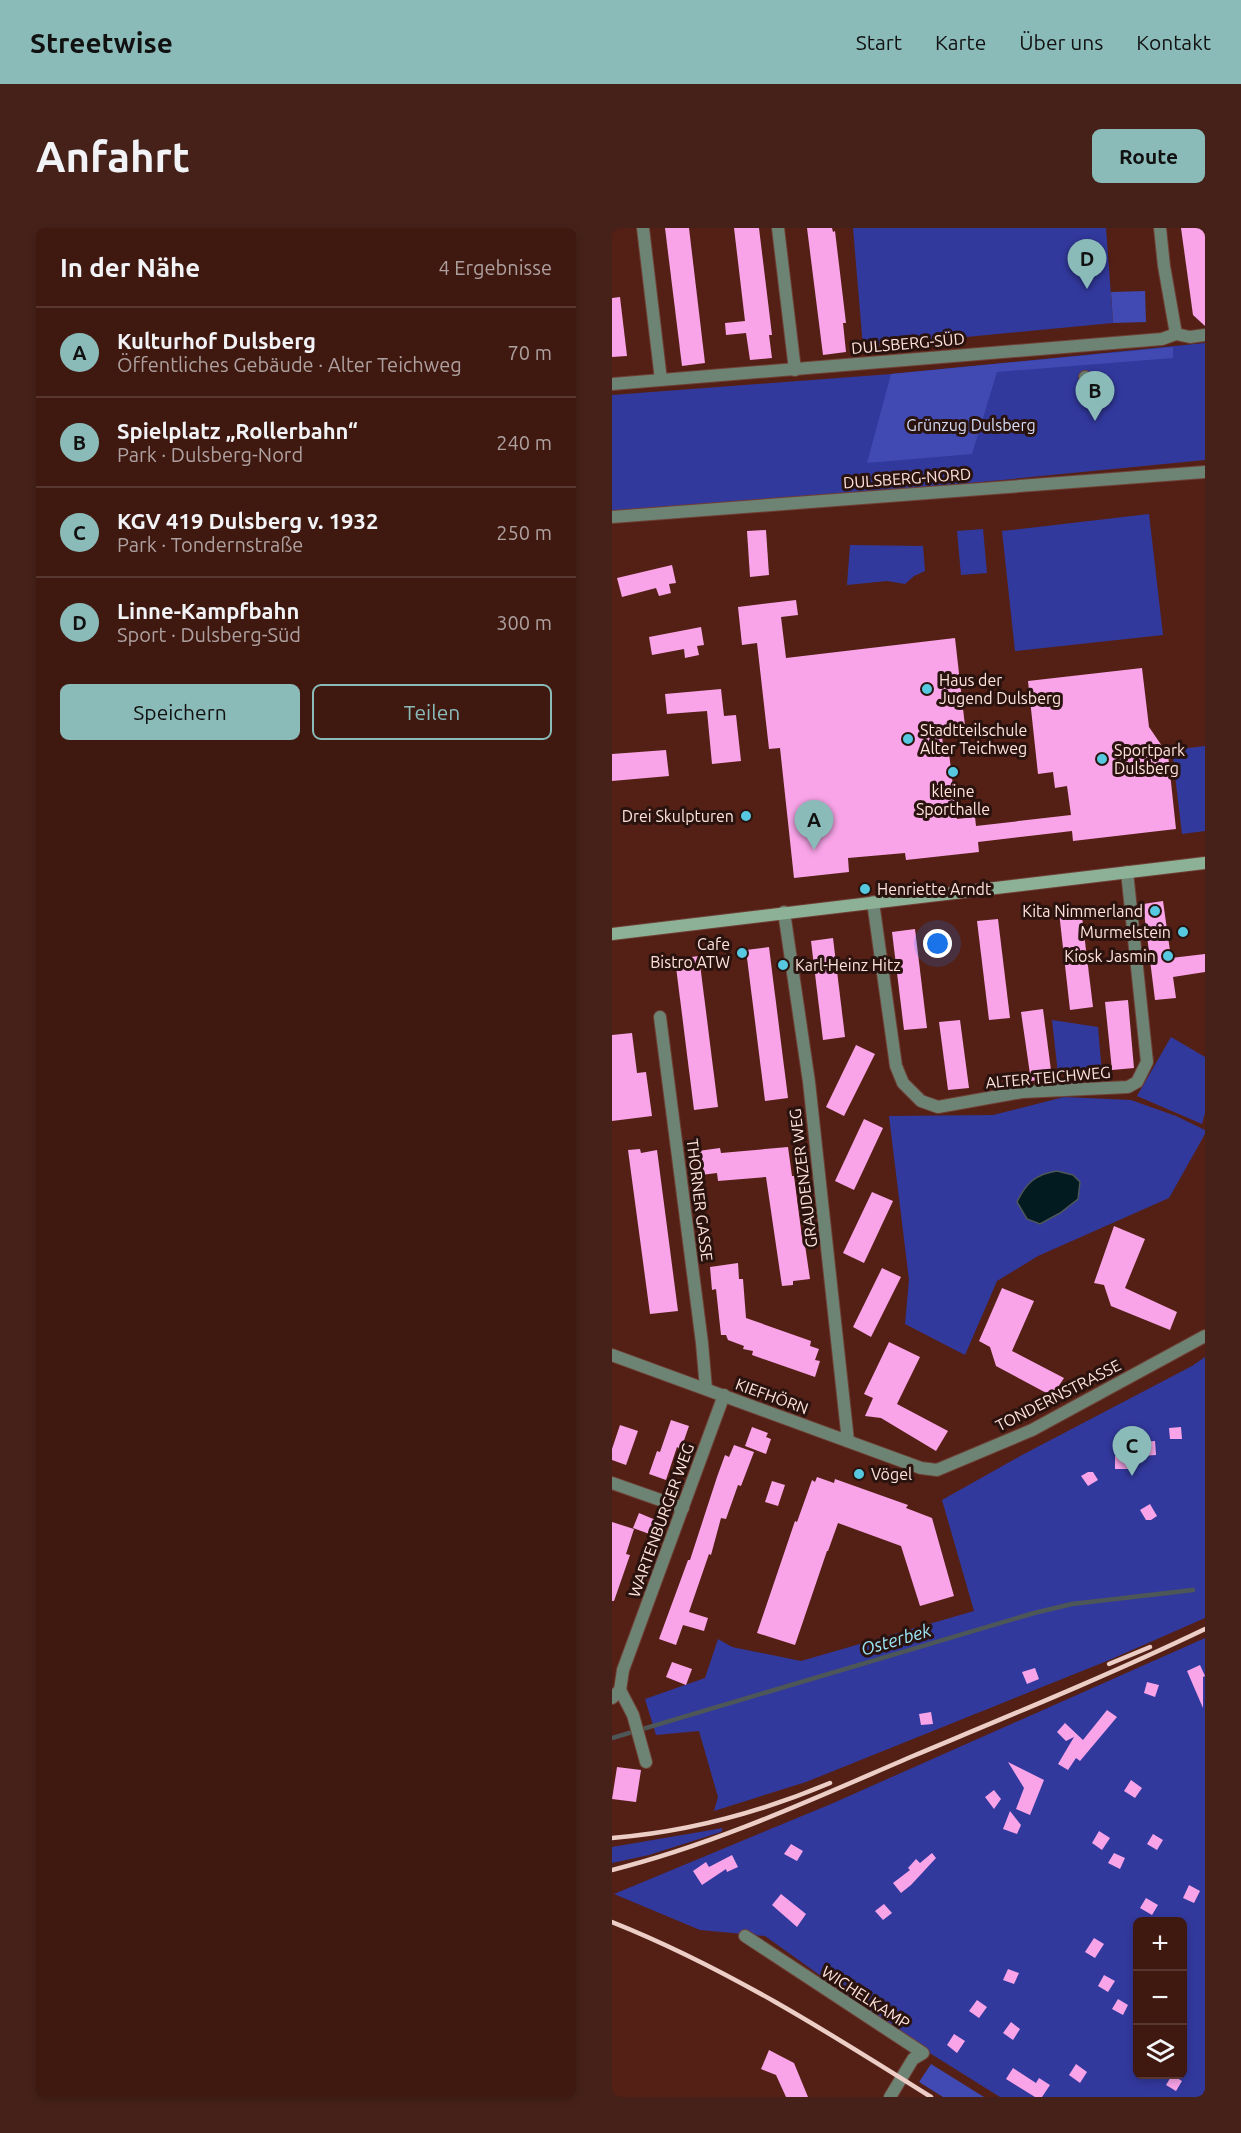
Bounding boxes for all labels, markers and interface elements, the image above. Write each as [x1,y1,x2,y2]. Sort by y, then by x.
text: Streetwise [30,27,173,58]
text: Start [856,30,902,54]
text: Karte [935,30,986,54]
text: Über uns [1019,30,1103,54]
text: Kontakt [1136,30,1211,54]
button: Route [1092,129,1205,183]
text: Anfahrt [36,133,190,180]
pin: D [1068,239,1106,289]
text: In der Nähe [60,253,200,282]
text: 4 Ergebnisse [438,256,552,279]
text: Kulturhof Dulsberg [117,328,316,353]
street label: DULSBERG-SÜD [851,329,965,357]
text: A [72,341,87,364]
text: 70 m [508,341,552,364]
text: Öffentliches Gebäude · Alter Teichweg [117,353,462,376]
pin: B [1076,372,1114,421]
park label: Grünzug Dulsberg [906,416,1036,434]
text: Spielplatz „Rollerbahn“ [117,418,358,443]
text: B [73,431,86,454]
text: 240 m [496,431,552,454]
text: Park · Dulsberg-Nord [117,443,303,466]
street label: DULSBERG-NORD [842,465,972,491]
text: KGV 419 Dulsberg v. 1932 [117,508,378,533]
text: C [73,521,86,544]
text: 250 m [496,521,552,544]
text: Park · Tondernstraße [117,533,303,556]
text: Linne-Kampfbahn [117,598,299,623]
text: D [72,611,87,634]
text: 300 m [496,611,552,634]
text: Sport · Dulsberg-Süd [117,623,301,646]
place label: Haus der Jugend Dulsberg [939,671,1061,707]
marker: Haus der Jugend Dulsberg [920,682,934,696]
button: Speichern [60,684,300,740]
button: Teilen [312,684,552,740]
place label: Stadtteilschule Alter Teichweg [920,721,1027,757]
marker: Stadtteilschule Alter Teichweg [901,732,915,746]
place label: Sportpark Dulsberg [1114,741,1185,777]
marker: Sportpark Dulsberg [1095,752,1109,766]
marker: kleine Sporthalle [946,765,960,779]
place label: kleine Sporthalle [916,782,990,818]
pin: A [794,800,834,850]
place label: Drei Skulpturen [622,807,734,825]
marker: Drei Skulpturen [739,809,753,823]
place label: Henriette Arndt [877,880,992,898]
marker: Henriette Arndt [858,882,872,896]
place label: Kita Nimmerland [1022,902,1143,920]
marker: Kita Nimmerland [1148,904,1162,918]
place label: Murmelstein [1080,923,1171,941]
marker: Murmelstein [1176,925,1190,939]
your location [923,929,952,958]
place label: Cafe Bistro ATW [650,935,730,971]
marker: Cafe Bistro ATW [735,946,749,960]
place label: Kiosk Jasmin [1064,947,1156,965]
marker: Kiosk Jasmin [1161,949,1175,963]
place label: Karl-Heinz Hitz [795,956,901,974]
marker: Karl-Heinz Hitz [776,958,790,972]
street label: ALTER TEICHWEG [985,1063,1111,1091]
street label: GRAUDENZER WEG [786,1108,820,1248]
street label: THORNER GASSE [684,1138,716,1262]
street label: TONDERNSTRASSE [992,1356,1124,1434]
street label: KIEFHÖRN [733,1375,811,1417]
pin: C [1112,1426,1152,1476]
street label: WARTENBURGER WEG [625,1441,697,1599]
place label: Vögel [871,1465,912,1483]
marker: Vögel [852,1467,866,1481]
water label: Osterbek [858,1619,934,1659]
map controls [1133,1917,1187,2079]
button: + [1133,1917,1187,1971]
street label: WICHELKAMP [819,1962,913,2032]
button: − [1133,1971,1187,2025]
button: layers [1133,2025,1187,2079]

